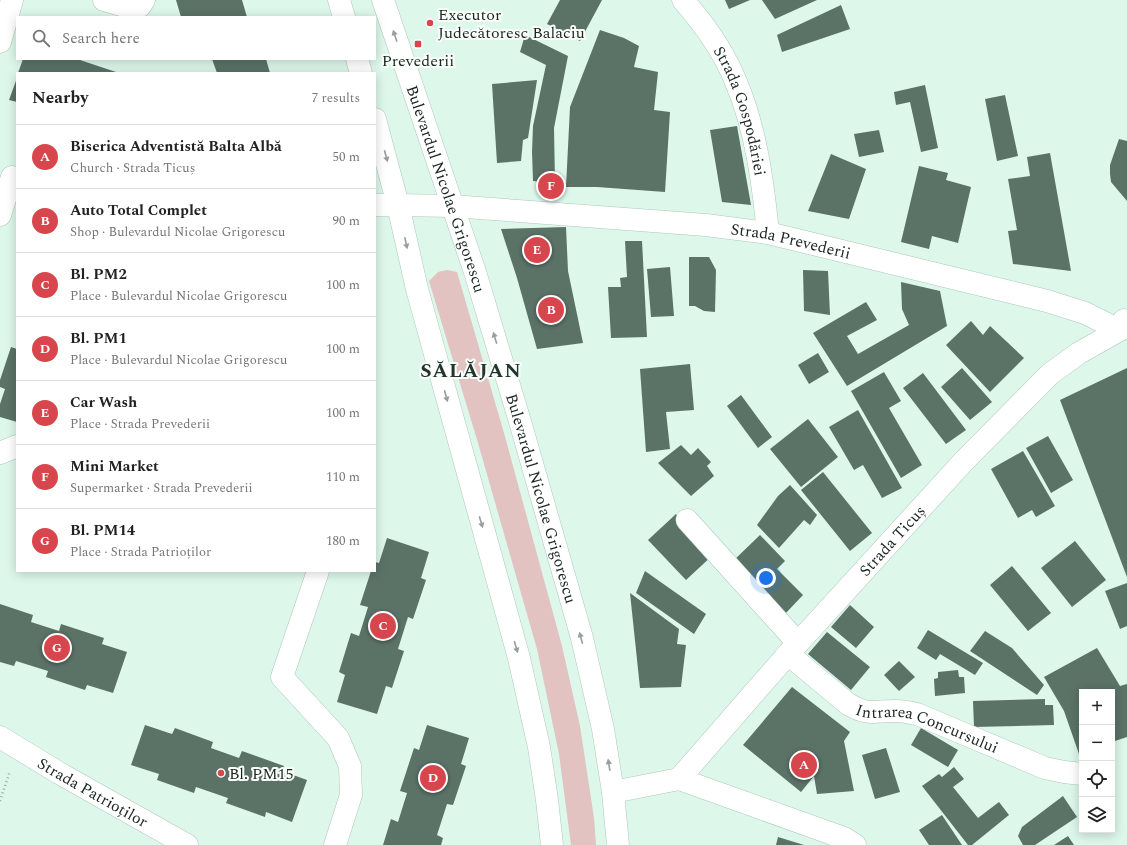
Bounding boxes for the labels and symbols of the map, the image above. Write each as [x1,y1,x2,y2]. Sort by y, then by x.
place label: Executor Judecătoresc Balaciu [438,3,585,45]
marker: Executor Judecătoresc Balaciu [425,18,435,28]
one-way arrow [392,30,398,42]
marker: Prevederii [413,39,423,49]
street label: Strada Gospodăriei [707,41,772,178]
place label: Prevederii [382,49,454,73]
street label: Bulevardul Nicolae Grigorescu [400,82,491,296]
one-way arrow [383,151,389,163]
pin: F [538,171,564,201]
street label: Strada Prevederii [729,217,853,266]
pin: E [524,235,550,265]
one-way arrow [404,237,410,250]
pin: B [538,295,564,325]
one-way arrow [492,332,498,344]
district label: SĂLĂJAN [420,356,522,386]
one-way arrow [443,391,449,403]
street label: Bulevardul Nicolae Grigorescu [499,391,582,606]
street label: Strada Ticuș [854,500,931,582]
one-way arrow [478,516,484,528]
your location [756,568,776,588]
pin: C [370,611,396,641]
one-way arrow [578,631,584,644]
pin: G [44,633,70,663]
one-way arrow [513,641,519,653]
street label: Intrarea Concursului [852,698,1002,760]
pin: A [791,750,817,780]
street label: Strada Patrioților [33,752,152,834]
one-way arrow [606,758,612,771]
place label: Bl. PM15 [229,762,294,786]
pin: D [420,763,446,793]
marker: Bl. PM15 [216,768,226,778]

